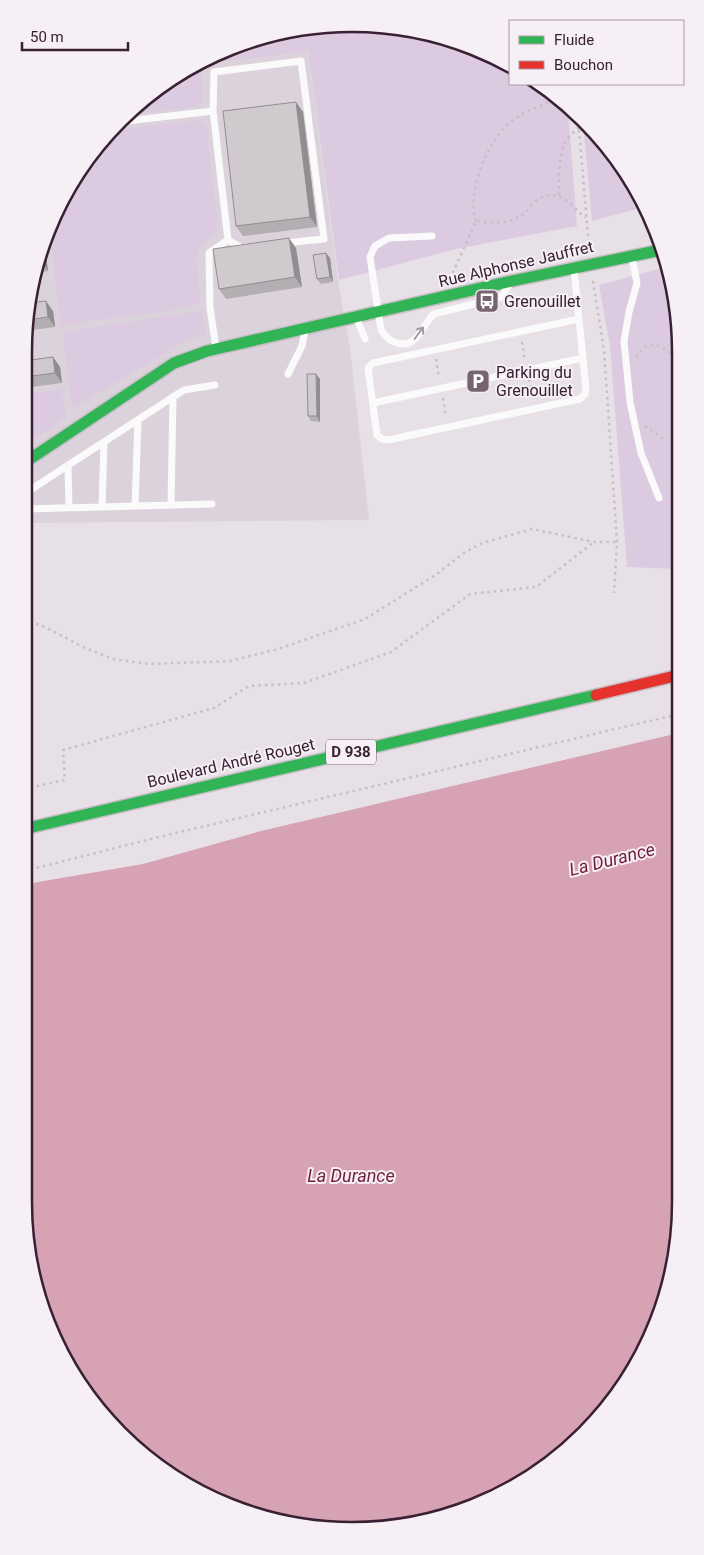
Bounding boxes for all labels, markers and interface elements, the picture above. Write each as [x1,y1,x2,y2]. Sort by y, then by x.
scale bar [22,20,129,52]
legend [509,20,684,85]
text: 50 m [30,28,64,46]
text: Fluide [554,31,594,49]
text: Bouchon [554,56,613,74]
street label: Rue Alphonse Jauffret [437,237,595,291]
bus stop icon: Grenouillet [474,288,500,314]
place label: Grenouillet [504,292,581,311]
one-way arrow [413,327,424,340]
place label: Parking du Grenouillet [496,363,573,400]
parking icon: Parking du Grenouillet [465,368,491,394]
street label: Boulevard André Rouget [145,734,317,792]
road number: D 938 [326,740,376,764]
water label: La Durance [567,838,657,880]
water label: La Durance [307,1165,395,1186]

